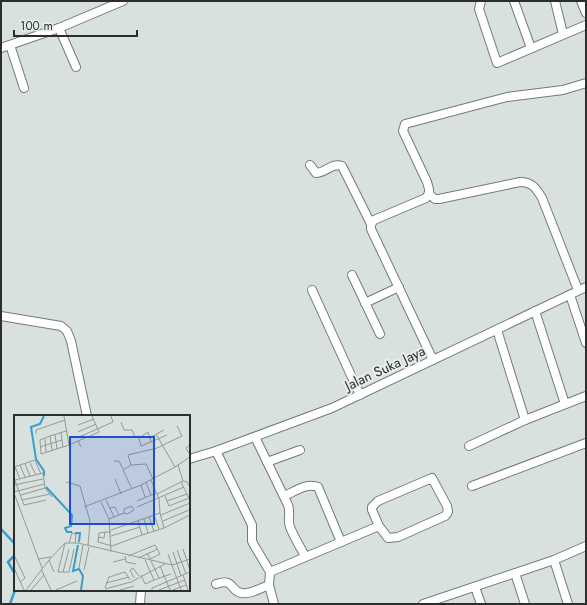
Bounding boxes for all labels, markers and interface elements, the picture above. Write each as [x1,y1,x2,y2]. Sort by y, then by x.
scale bar [14,12,137,38]
text: 100 m [20,17,53,35]
street label: Jalan Suka Jaya [340,341,428,396]
inset map [14,415,190,591]

